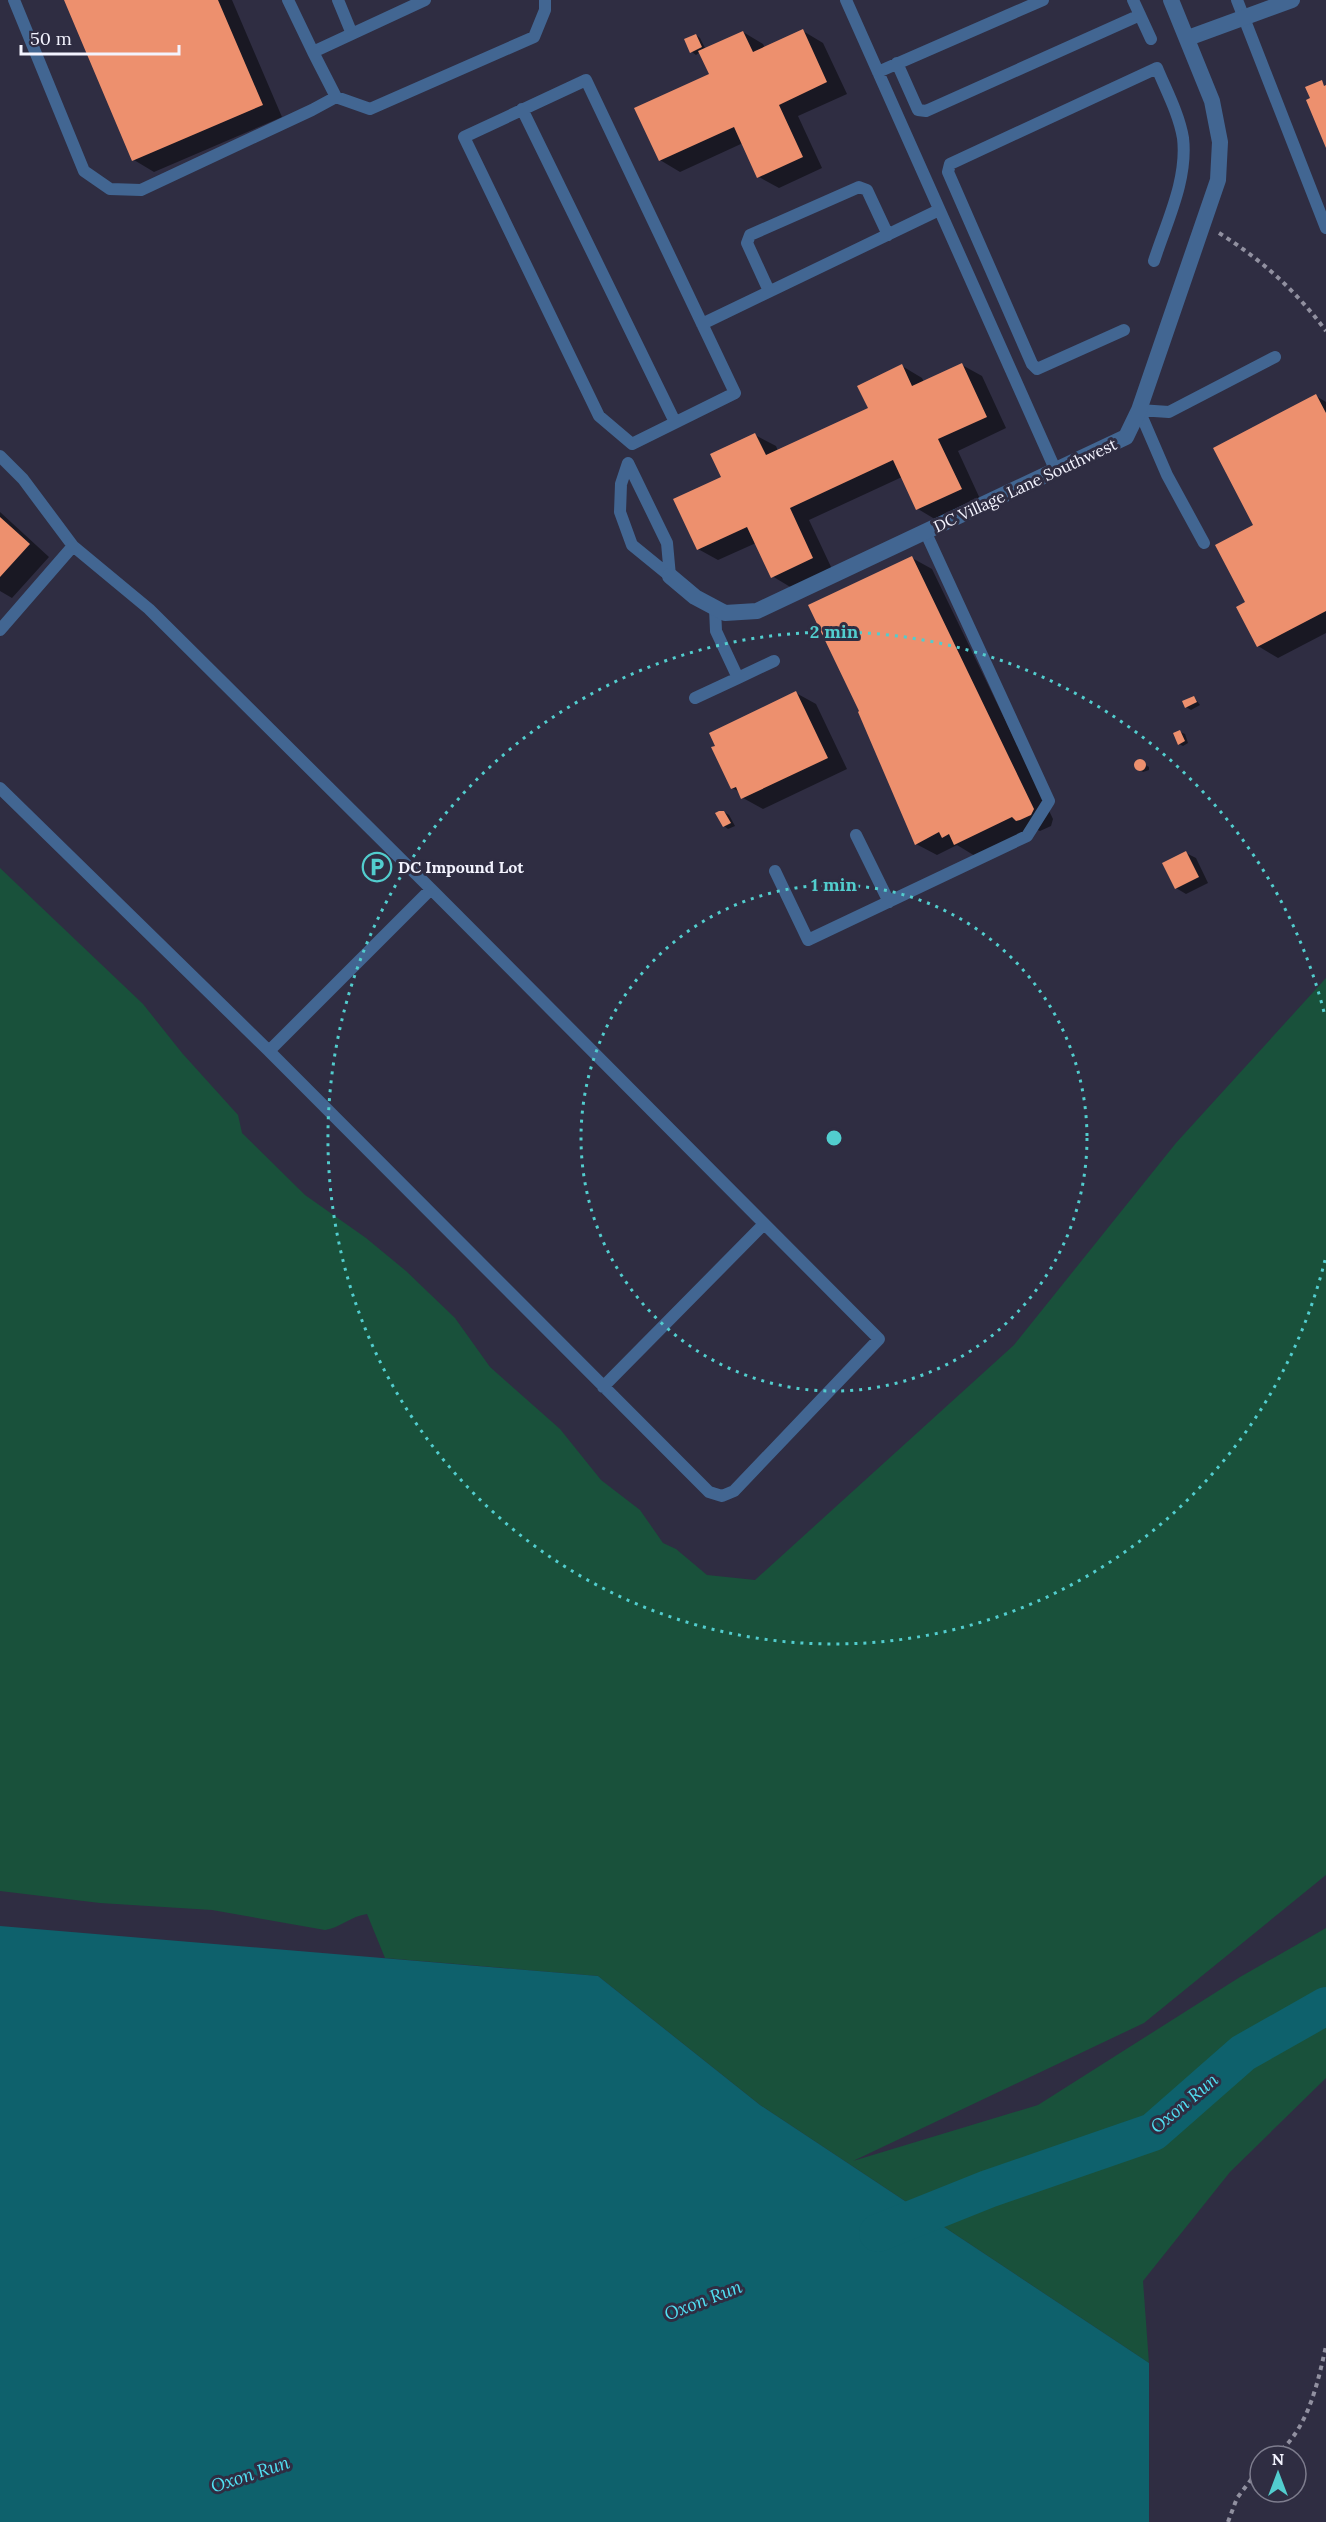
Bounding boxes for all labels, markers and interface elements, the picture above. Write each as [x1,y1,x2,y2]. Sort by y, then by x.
scale bar [21,18,178,56]
text: 50 m [30,27,72,50]
street label: DC Village Lane Southwest [930,433,1120,536]
text: 2 min [810,620,859,643]
parking icon: DC Impound Lot [361,851,393,883]
place label: DC Impound Lot [398,857,524,877]
text: 1 min [811,873,857,896]
centre of rings [824,1128,844,1148]
water label: Oxon Run [1145,2068,1223,2138]
water label: Oxon Run [661,2275,745,2325]
north arrow [1248,2444,1308,2504]
text: N [1272,2449,1284,2469]
water label: Oxon Run [208,2450,292,2498]

